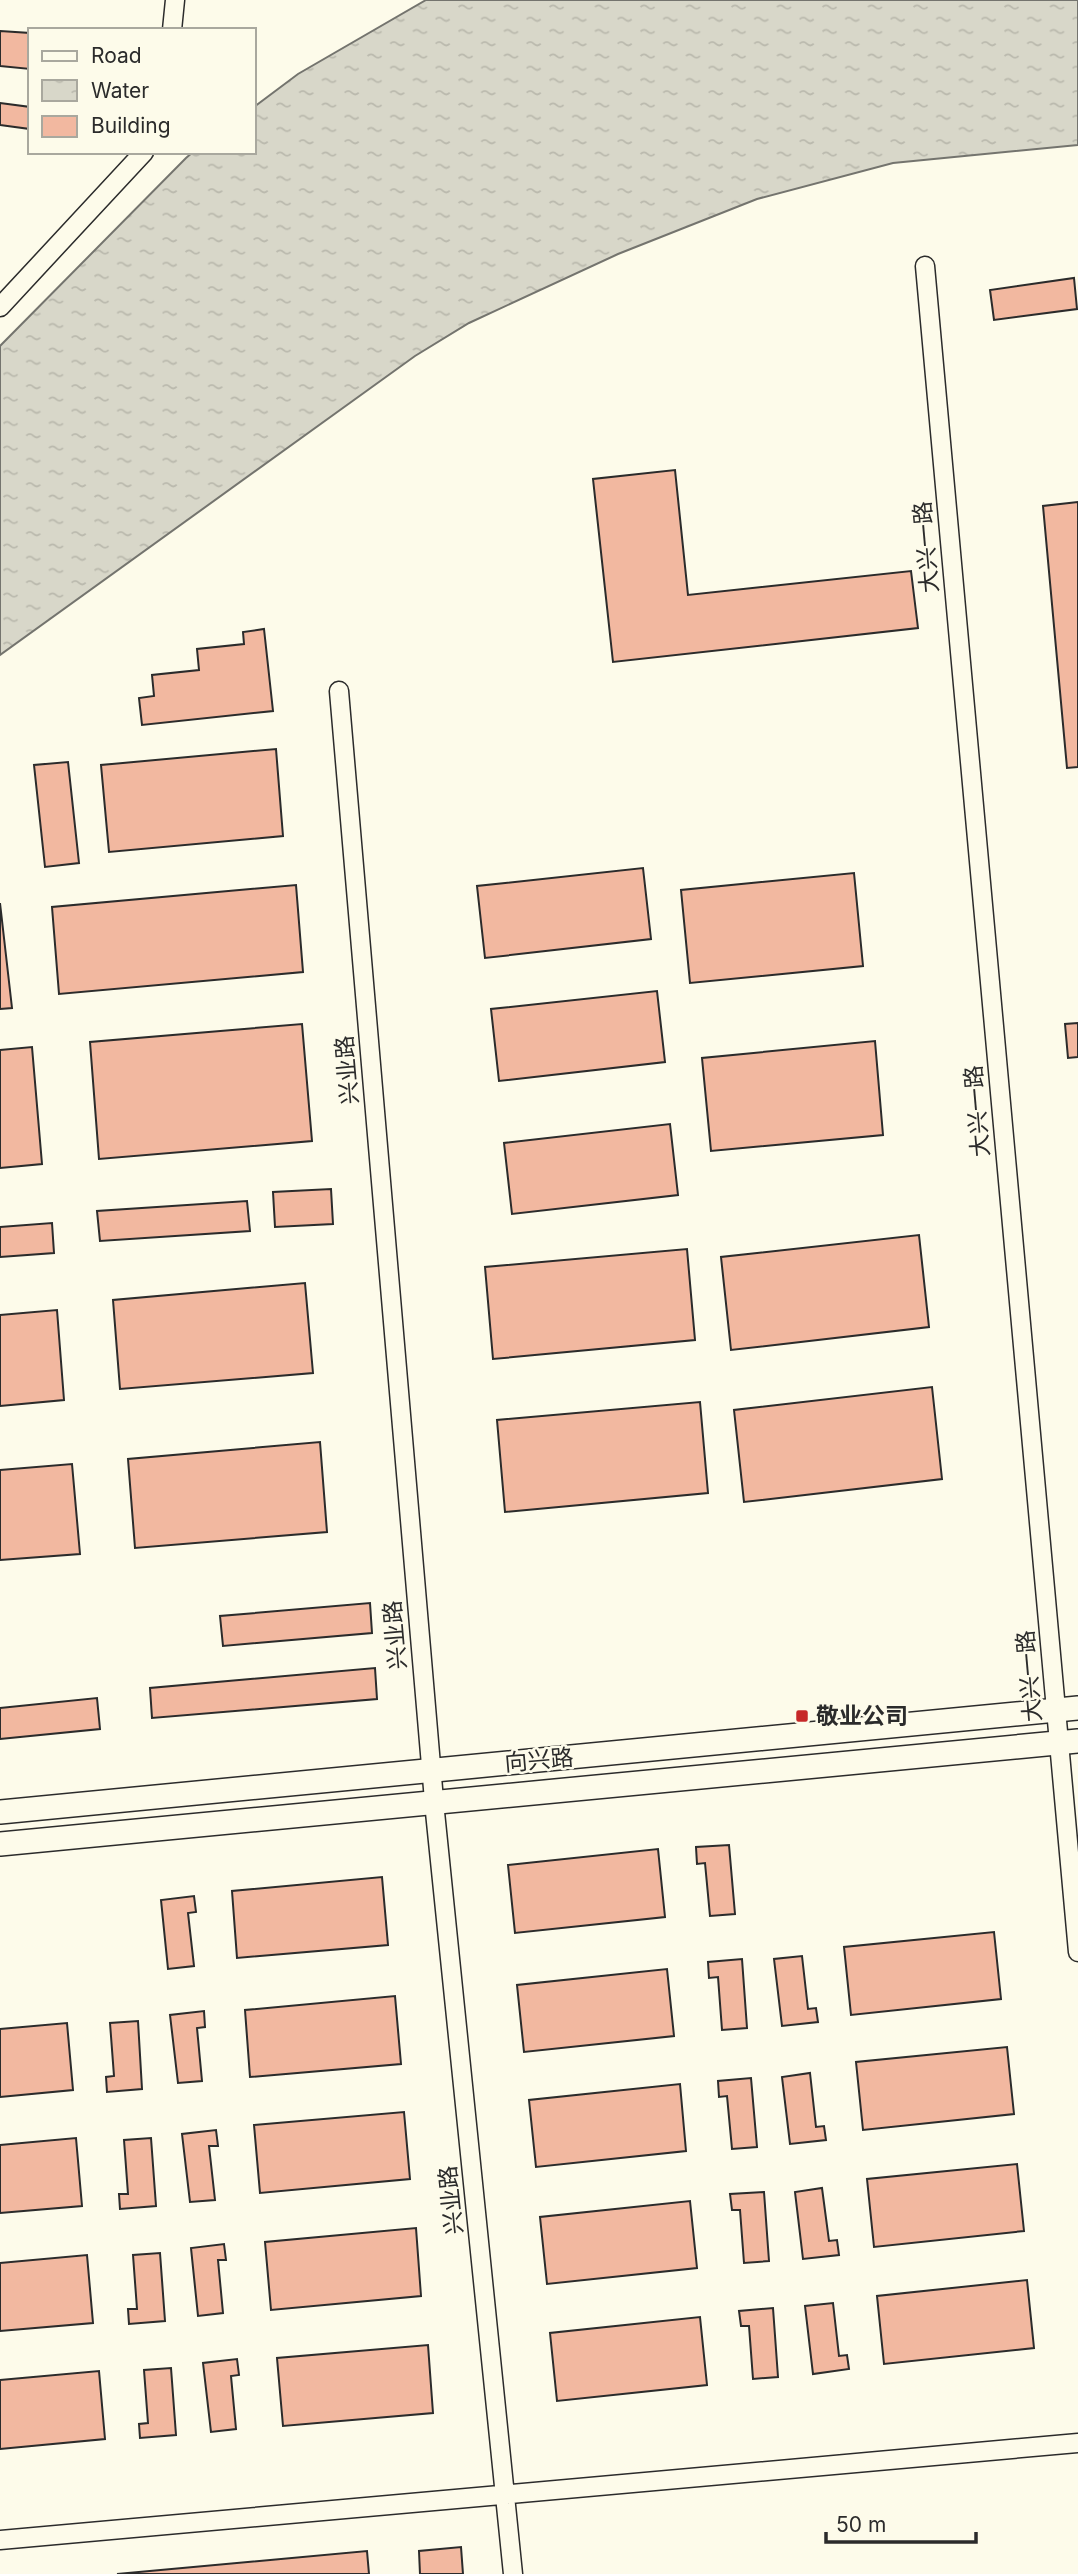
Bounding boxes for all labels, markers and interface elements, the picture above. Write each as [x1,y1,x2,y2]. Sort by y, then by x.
legend [28,28,256,154]
text: Road [91,43,142,68]
text: Water [91,78,149,103]
text: Building [91,113,171,138]
street label: 大兴一路 [908,500,944,594]
street label: 兴业路 [330,1034,364,1106]
street label: 大兴一路 [959,1064,995,1158]
street label: 兴业路 [378,1599,412,1671]
street label: 大兴一路 [1011,1629,1047,1723]
place label: 敬业公司 [816,1702,908,1730]
marker: 敬业公司 [794,1708,810,1724]
street label: 向兴路 [503,1743,575,1777]
street label: 兴业路 [433,2164,469,2236]
scale bar [826,2500,976,2544]
text: 50 m [836,2512,886,2537]

